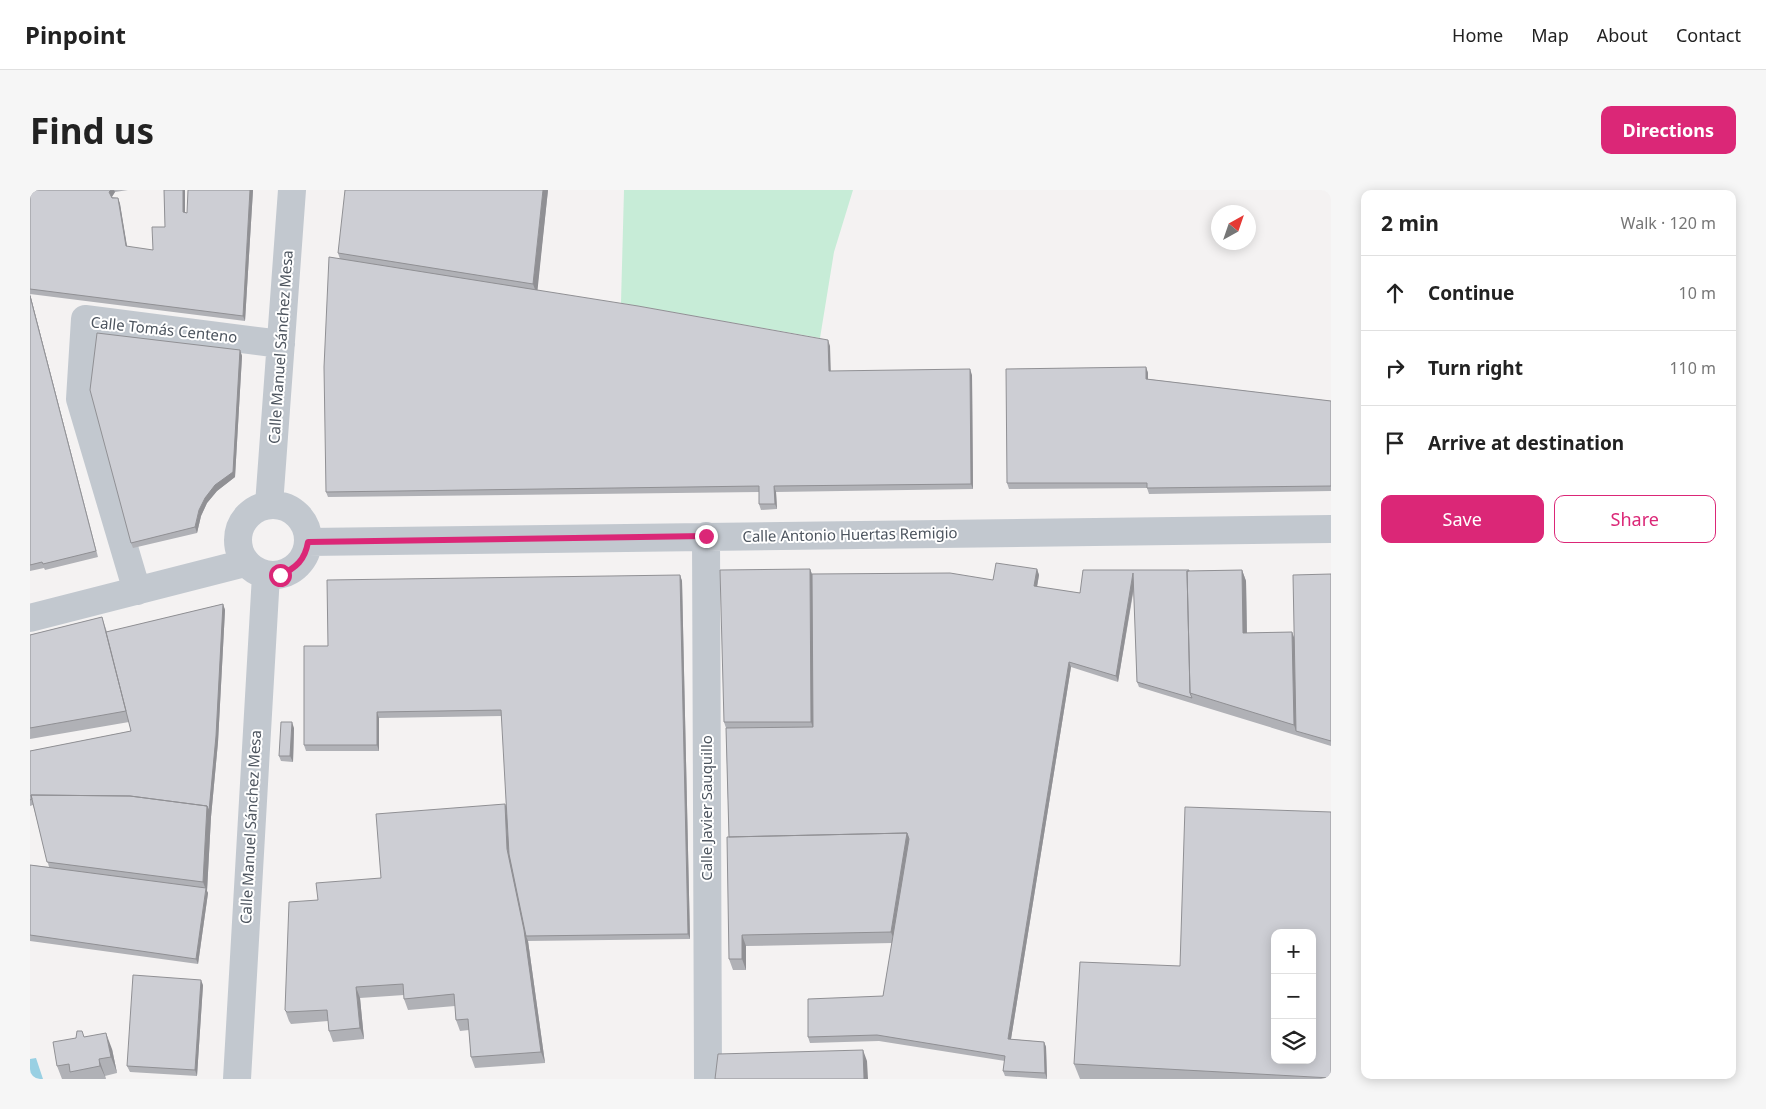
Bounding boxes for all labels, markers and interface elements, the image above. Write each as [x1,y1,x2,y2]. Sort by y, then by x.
text: Pinpoint [25,18,126,51]
text: Home [1452,23,1503,47]
text: Map [1531,23,1569,47]
text: About [1597,23,1648,47]
text: Contact [1676,23,1741,47]
button: Directions [1601,106,1736,154]
text: Find us [30,107,154,154]
north arrow [1211,205,1256,250]
text: 2 min [1381,209,1439,237]
text: Walk · 120 m [1621,212,1716,234]
street label: Calle Manuel Sánchez Mesa [263,249,297,444]
icon: ahead [1381,279,1409,307]
text: Continue [1428,280,1514,306]
text: 10 m [1679,282,1716,304]
street label: Calle Tomás Centeno [90,311,238,347]
icon: right [1381,354,1409,382]
text: Turn right [1428,355,1523,381]
text: 110 m [1669,357,1716,379]
icon: arrive [1381,429,1409,457]
text: Arrive at destination [1428,430,1624,456]
button: Save [1381,495,1544,543]
button: Share [1554,495,1716,543]
street label: Calle Antonio Huertas Remigio [742,522,958,546]
route end [695,525,718,548]
route start [269,564,292,587]
street label: Calle Manuel Sánchez Mesa [235,730,265,924]
street label: Calle Javier Sauquillo [696,735,716,881]
map controls [1271,929,1316,1064]
button: + [1271,929,1316,974]
button: − [1271,974,1316,1019]
button: layers [1271,1019,1316,1064]

